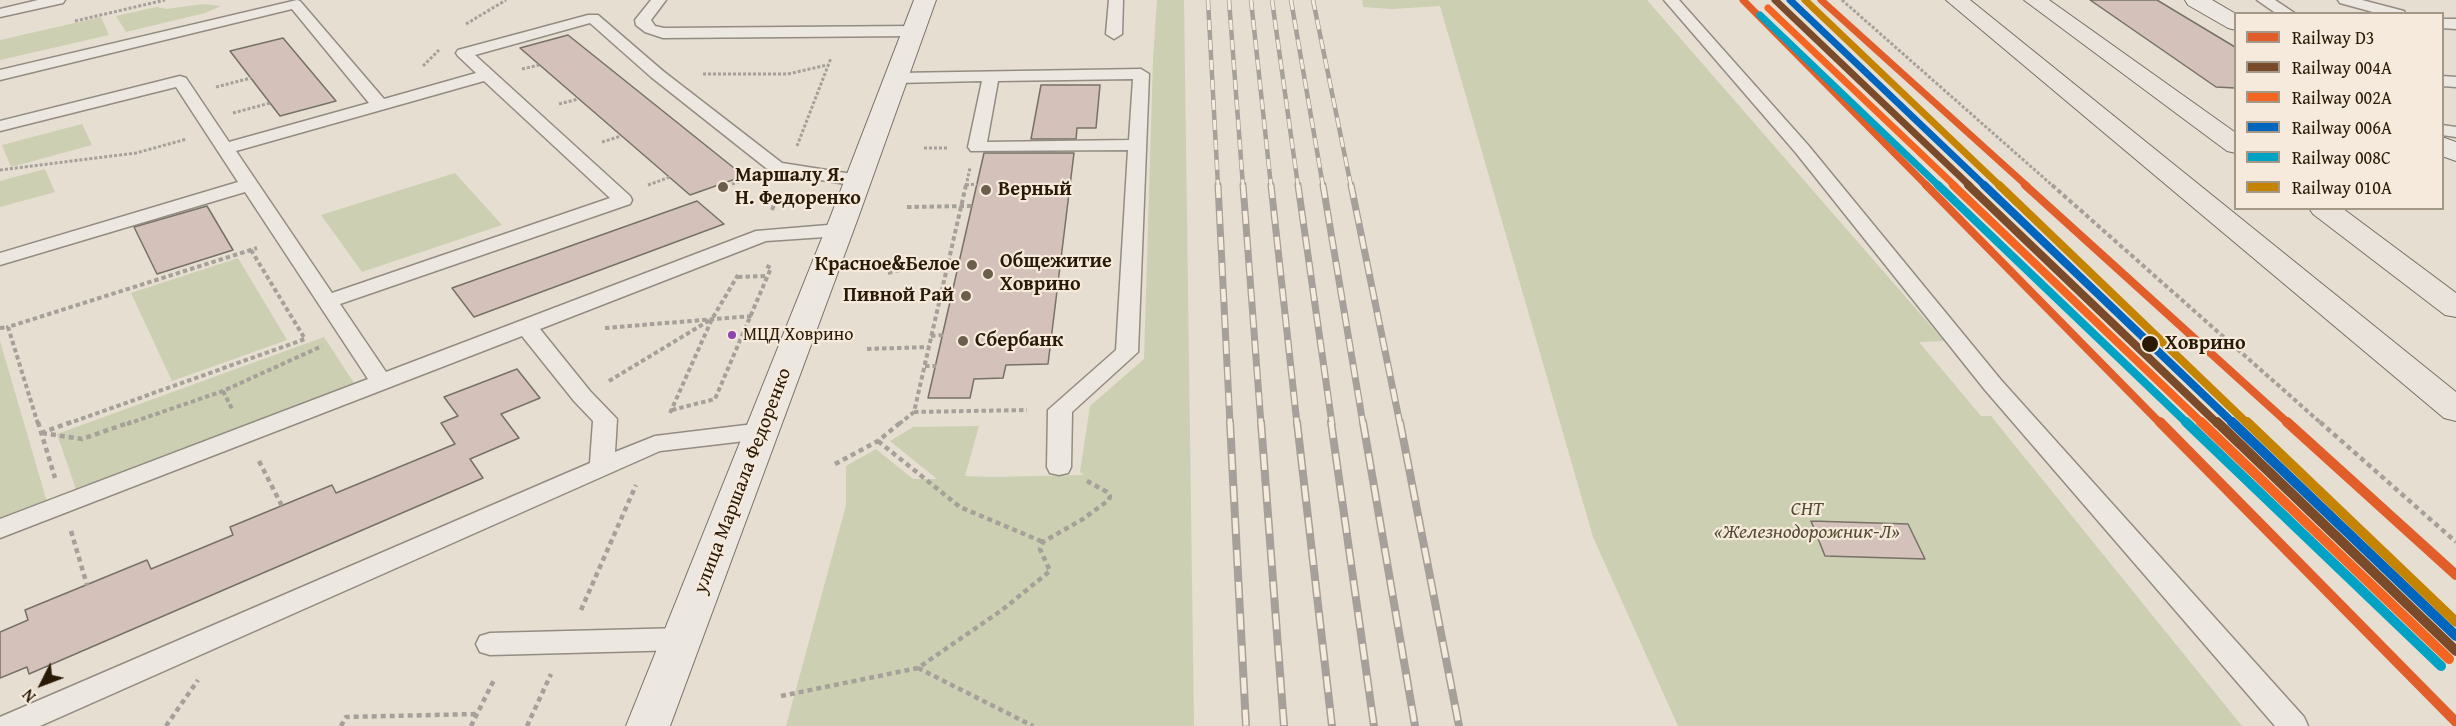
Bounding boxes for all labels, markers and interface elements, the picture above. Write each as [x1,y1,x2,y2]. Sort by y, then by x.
legend [2234,12,2444,210]
text: Railway D3 [2292,24,2375,51]
text: Railway 004А [2292,54,2392,81]
text: Railway 002А [2292,84,2392,111]
text: Railway 006А [2292,114,2392,141]
text: Railway 008С [2292,144,2391,171]
place label: Маршалу Я. Н. Федоренко [735,164,861,211]
text: Railway 010А [2292,174,2392,201]
place label: Верный [998,178,1072,202]
marker: Маршалу Я. Н. Федоренко [716,180,730,194]
marker: Верный [979,183,993,197]
place label: Общежитие Ховрино [1000,250,1112,297]
place label: Красное&Белое [815,253,960,277]
marker: Красное&Белое [965,258,979,272]
marker: Общежитие Ховрино [981,267,995,281]
place label: Пивной Рай [843,284,954,308]
marker: Пивной Рай [959,289,973,303]
place label: МЦД Ховрино [743,324,853,346]
marker: МЦД Ховрино [726,329,738,341]
place label: Сбербанк [975,329,1063,353]
place label: Ховрино [2165,332,2246,356]
marker: Сбербанк [956,334,970,348]
marker: Ховрино [2140,334,2160,354]
street label: улица Маршала Федоренко [689,365,797,597]
park label: СНТ «Железнодорожник-Л» [1714,498,1900,545]
north arrow [12,654,72,714]
text: N [16,684,41,708]

